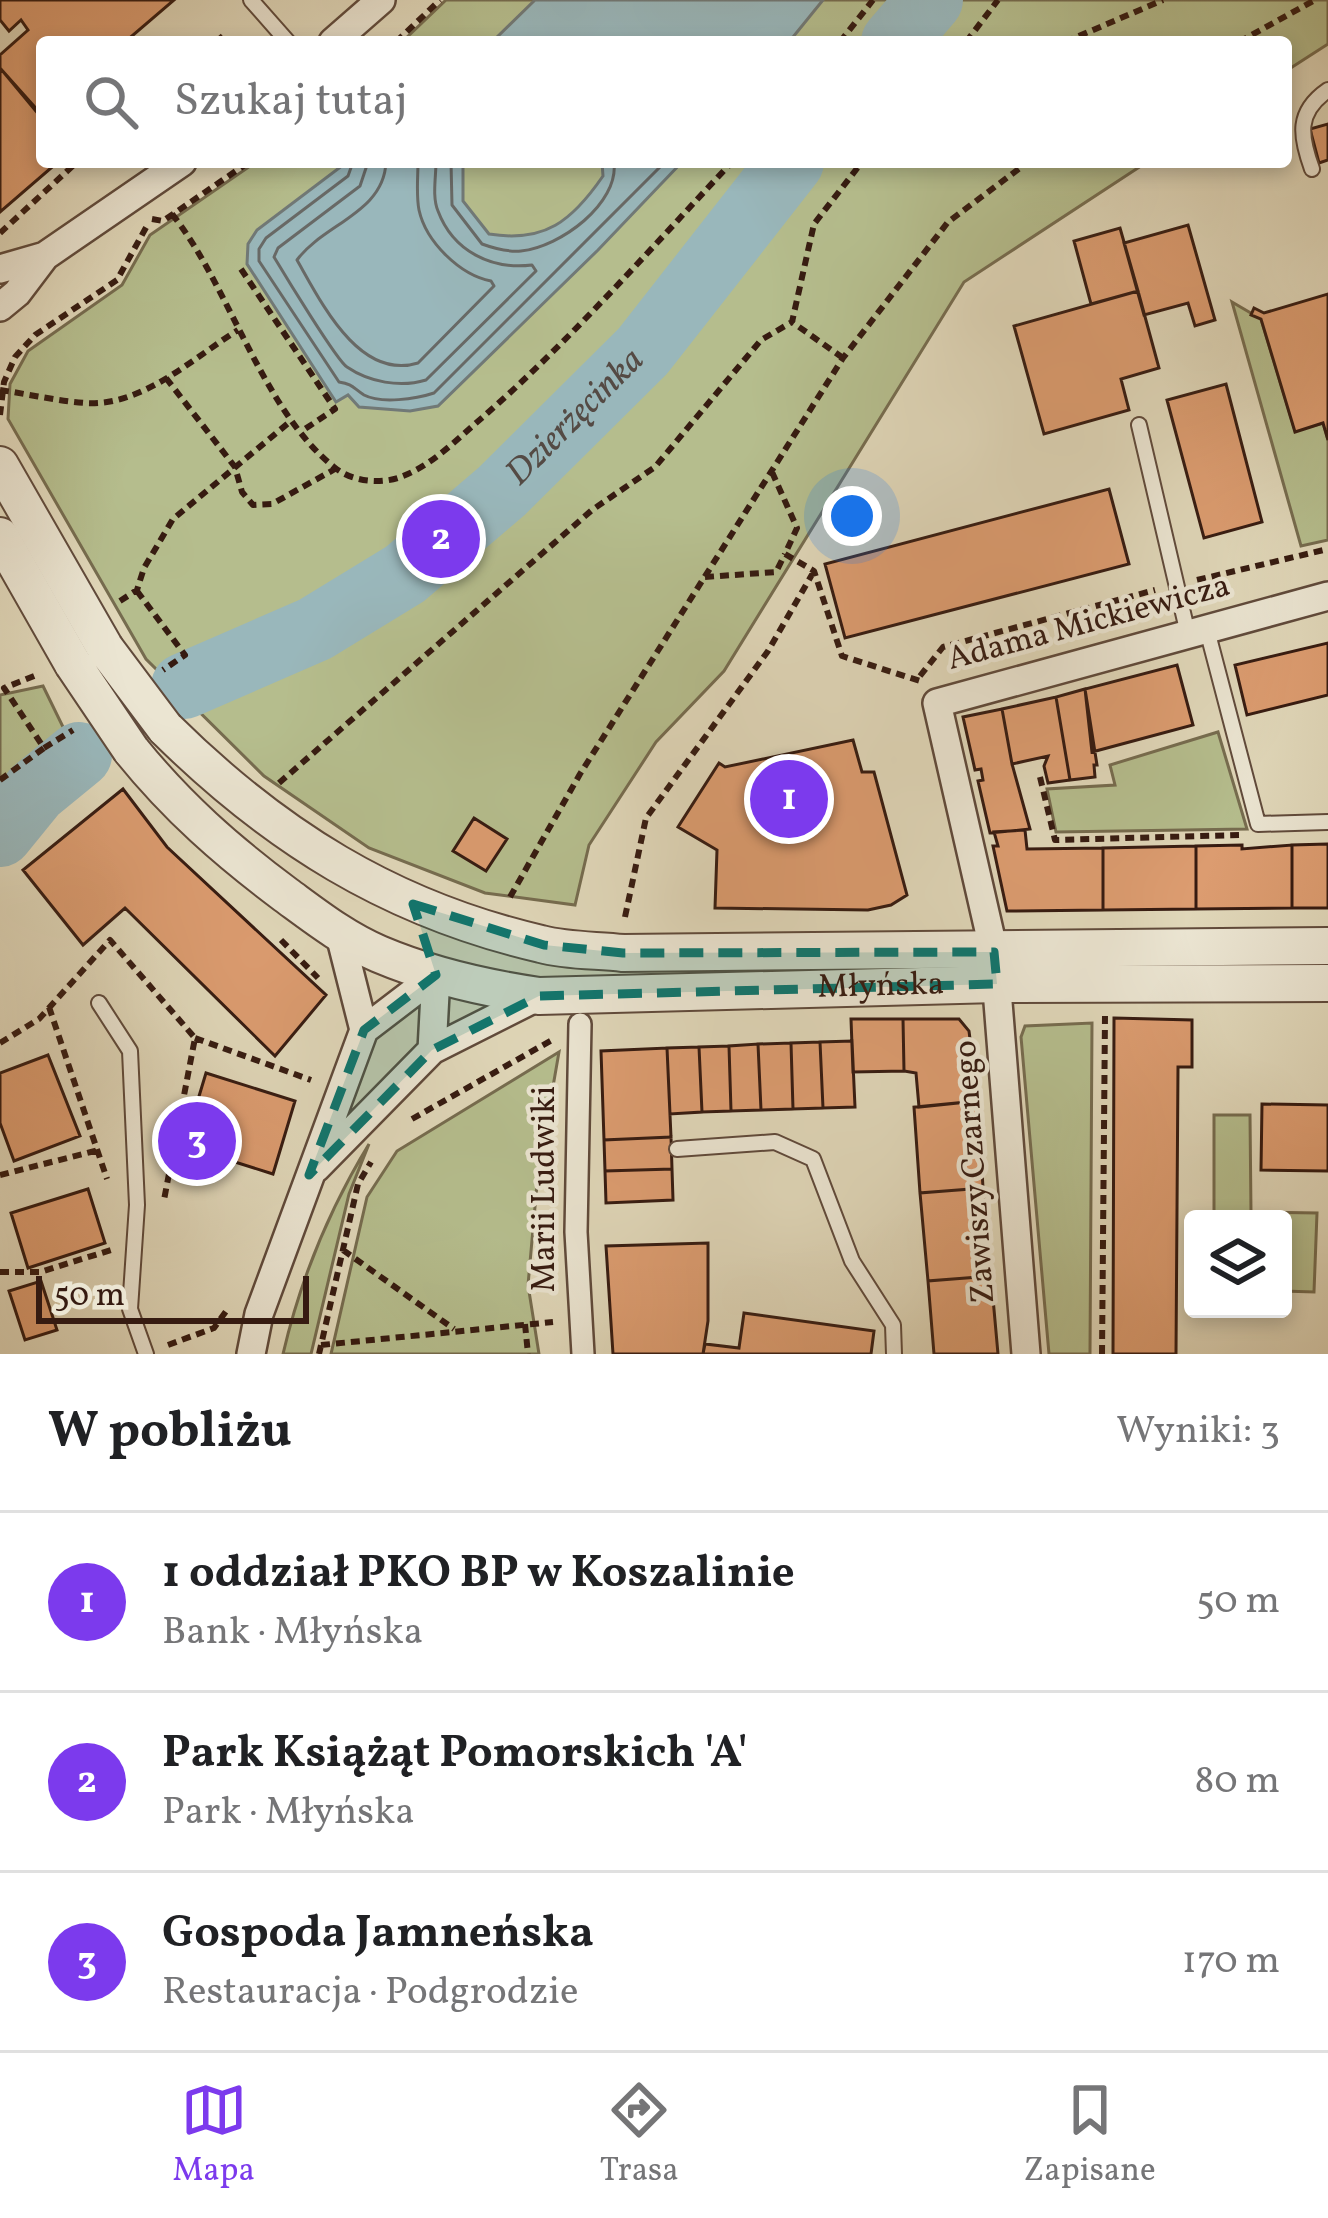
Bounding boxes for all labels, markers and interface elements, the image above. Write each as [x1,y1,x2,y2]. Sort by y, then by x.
search box [36,36,1292,168]
icon: search [78,69,144,135]
text: Szukaj tutaj [174,71,408,134]
water label: Dzierżęcinka [495,337,656,498]
your location [822,486,882,546]
pin: 2 [402,494,480,584]
street label: Adama Mickiewicza [943,564,1235,684]
pin: 1 [750,754,828,844]
street label: Młyńska [817,962,945,1012]
street label: Zawiszy Czarnego [944,1039,1008,1305]
street label: Marii Ludwiki [523,1086,569,1292]
pin: 3 [158,1096,236,1186]
map controls [1184,1210,1292,1318]
button: layers [1184,1210,1292,1318]
scale bar [36,1270,309,1323]
text: 50 m [54,1274,125,1320]
text: W pobliżu [48,1397,292,1468]
text: Wyniki: 3 [1116,1405,1280,1459]
text: 1 oddział PKO BP w Koszalinie [162,1543,795,1606]
text: 1 [79,1575,95,1629]
text: 50 m [1196,1575,1280,1629]
text: Bank · Młyńska [162,1606,423,1660]
text: Park Książąt Pomorskich 'A' [162,1723,748,1786]
text: 2 [77,1755,97,1809]
text: 80 m [1194,1755,1280,1809]
text: Park · Młyńska [162,1786,415,1840]
text: Gospoda Jamneńska [162,1903,594,1966]
text: 3 [77,1935,97,1989]
text: 170 m [1182,1935,1280,1989]
text: Restauracja · Podgrodzie [162,1966,578,2020]
tab: Mapa [172,2077,255,2195]
tab: Trasa [600,2077,679,2195]
tab: Zapisane [1024,2077,1156,2195]

